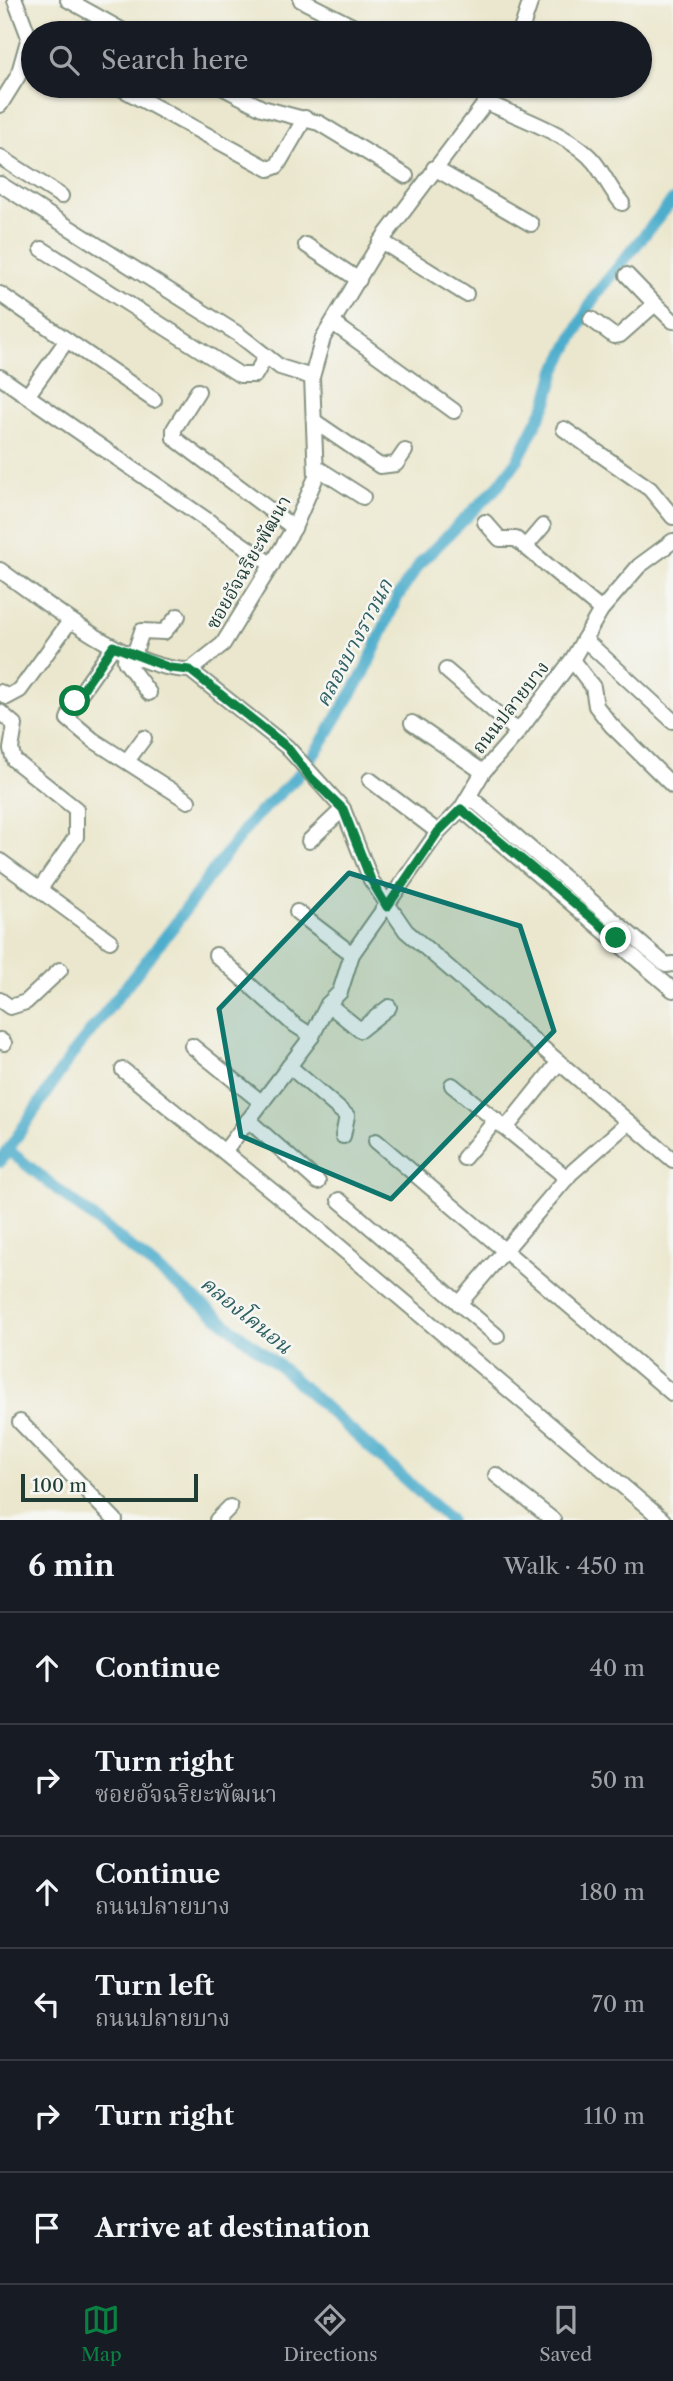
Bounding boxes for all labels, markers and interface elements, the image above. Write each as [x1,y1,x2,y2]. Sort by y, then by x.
search box [21,21,652,98]
icon: search [45,41,83,79]
text: Search here [101,44,248,76]
street label: ซอยอัจฉริยะพัฒนา [201,491,296,633]
water label: คลองบางราวนก [309,574,398,711]
street label: ถนนปลายบาง [467,656,554,758]
route start [59,685,90,716]
route end [600,922,631,953]
water label: คลองโคนอน [196,1269,298,1359]
scale bar [21,1471,198,1503]
text: 100 m [32,1474,87,1497]
text: 6 min [28,1547,115,1584]
text: Walk · 450 m [503,1552,645,1580]
icon: ahead [28,1649,66,1687]
text: Continue [95,1652,220,1684]
text: 40 m [590,1654,645,1682]
text: Turn right [95,1746,234,1778]
icon: right [28,1761,66,1799]
text: 50 m [590,1766,645,1794]
text: ซอยอัจฉริยะพัฒนา [95,1780,277,1808]
text: Continue [95,1858,220,1890]
icon: ahead [28,1873,66,1911]
text: 180 m [580,1878,645,1906]
text: ถนนปลายบาง [95,1892,230,1920]
text: Turn left [95,1970,214,2002]
icon: left [28,1985,66,2023]
text: 70 m [592,1990,645,2018]
text: ถนนปลายบาง [95,2004,230,2032]
icon: right [28,2097,66,2135]
text: Turn right [95,2100,234,2132]
text: 110 m [584,2102,645,2130]
icon: arrive [28,2209,66,2247]
text: Arrive at destination [95,2212,370,2244]
tab: Map [81,2301,122,2366]
tab: Directions [284,2301,377,2366]
tab: Saved [539,2301,592,2366]

